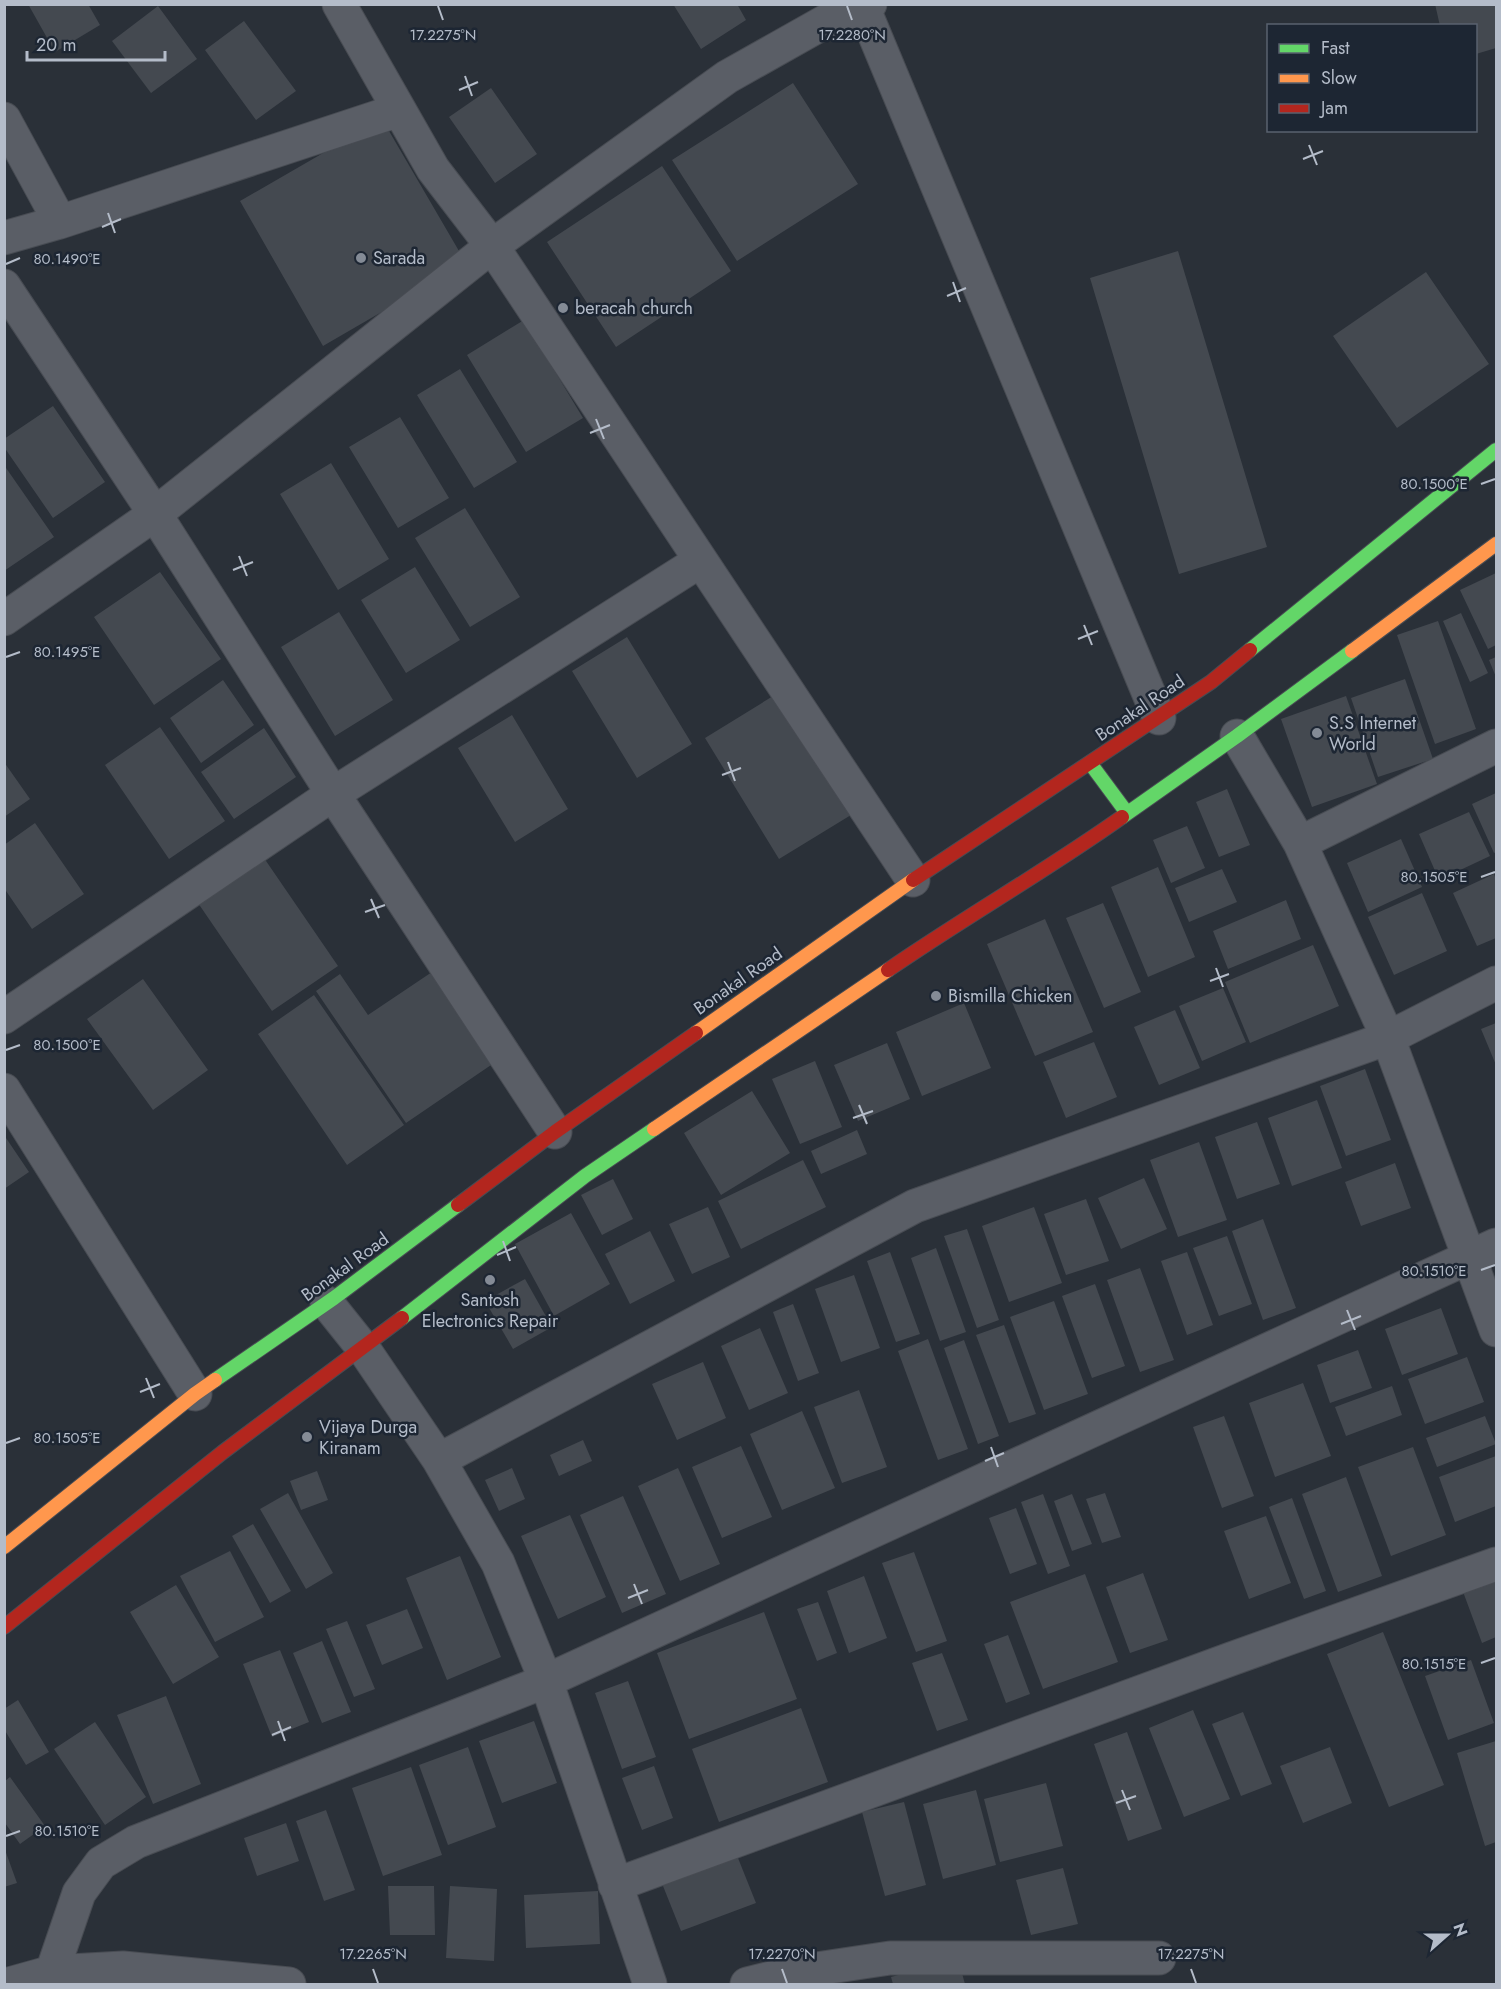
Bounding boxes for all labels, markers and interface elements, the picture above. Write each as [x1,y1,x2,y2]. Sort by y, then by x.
scale bar [27,24,165,62]
text: 17.2275°N [410,24,476,46]
text: 17.2280°N [818,24,886,46]
legend [1267,24,1477,132]
text: 20 m [36,32,76,58]
text: Fast [1321,35,1350,61]
text: Slow [1321,65,1358,91]
text: Jam [1319,95,1348,121]
place label: Sarada [373,245,425,271]
text: 80.1490°E [33,248,101,270]
marker: Sarada [354,251,368,265]
place label: beracah church [575,295,693,321]
marker: beracah church [556,301,570,315]
text: 80.1500°E [1400,473,1468,495]
text: 80.1495°E [34,641,100,663]
street label: Bonakal Road [1090,668,1190,748]
place label: S.S Internet World [1329,710,1417,757]
marker: S.S Internet World [1310,726,1324,740]
text: 80.1505°E [1401,866,1467,888]
street label: Bonakal Road [688,941,788,1021]
place label: Bismilla Chicken [948,983,1072,1009]
marker: Bismilla Chicken [929,989,943,1003]
text: 80.1500°E [33,1034,101,1056]
street label: Bonakal Road [296,1226,394,1308]
text: 80.1510°E [1401,1260,1467,1282]
marker: Santosh Electronics Repair [483,1273,497,1287]
place label: Santosh Electronics Repair [422,1287,559,1334]
place label: Vijaya Durga Kiranam [319,1414,417,1461]
text: 80.1505°E [34,1427,100,1449]
marker: Vijaya Durga Kiranam [300,1430,314,1444]
text: 80.1515°E [1402,1653,1466,1675]
text: 80.1510°E [34,1820,100,1842]
north arrow [1417,1905,1477,1965]
text: N [1448,1920,1474,1940]
text: 17.2265°N [339,1943,407,1965]
text: 17.2270°N [748,1943,816,1965]
text: 17.2275°N [1158,1943,1224,1965]

